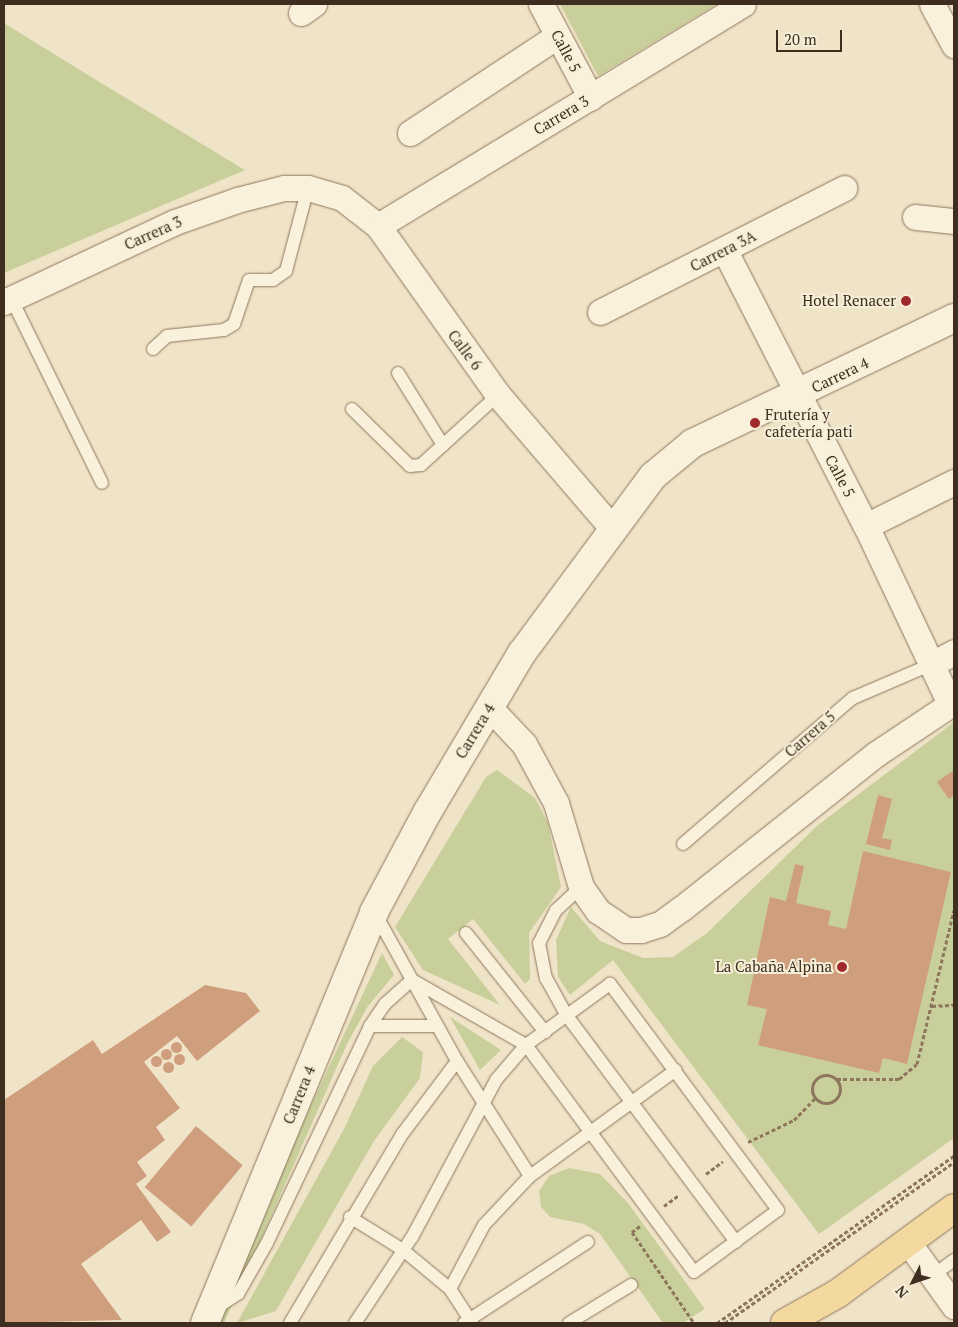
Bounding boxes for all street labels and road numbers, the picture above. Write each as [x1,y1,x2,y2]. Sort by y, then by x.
street label: Calle 5 [547,27,585,75]
street label: Carrera 3 [530,92,592,138]
street label: Carrera 3 [121,212,185,254]
street label: Carrera 3A [687,227,759,275]
street label: Calle 6 [444,326,486,374]
street label: Carrera 4 [809,353,871,397]
street label: Calle 5 [821,452,859,500]
street label: Carrera 4 [452,700,498,762]
street label: Carrera 5 [781,707,839,761]
street label: Carrera 4 [279,1063,319,1127]

